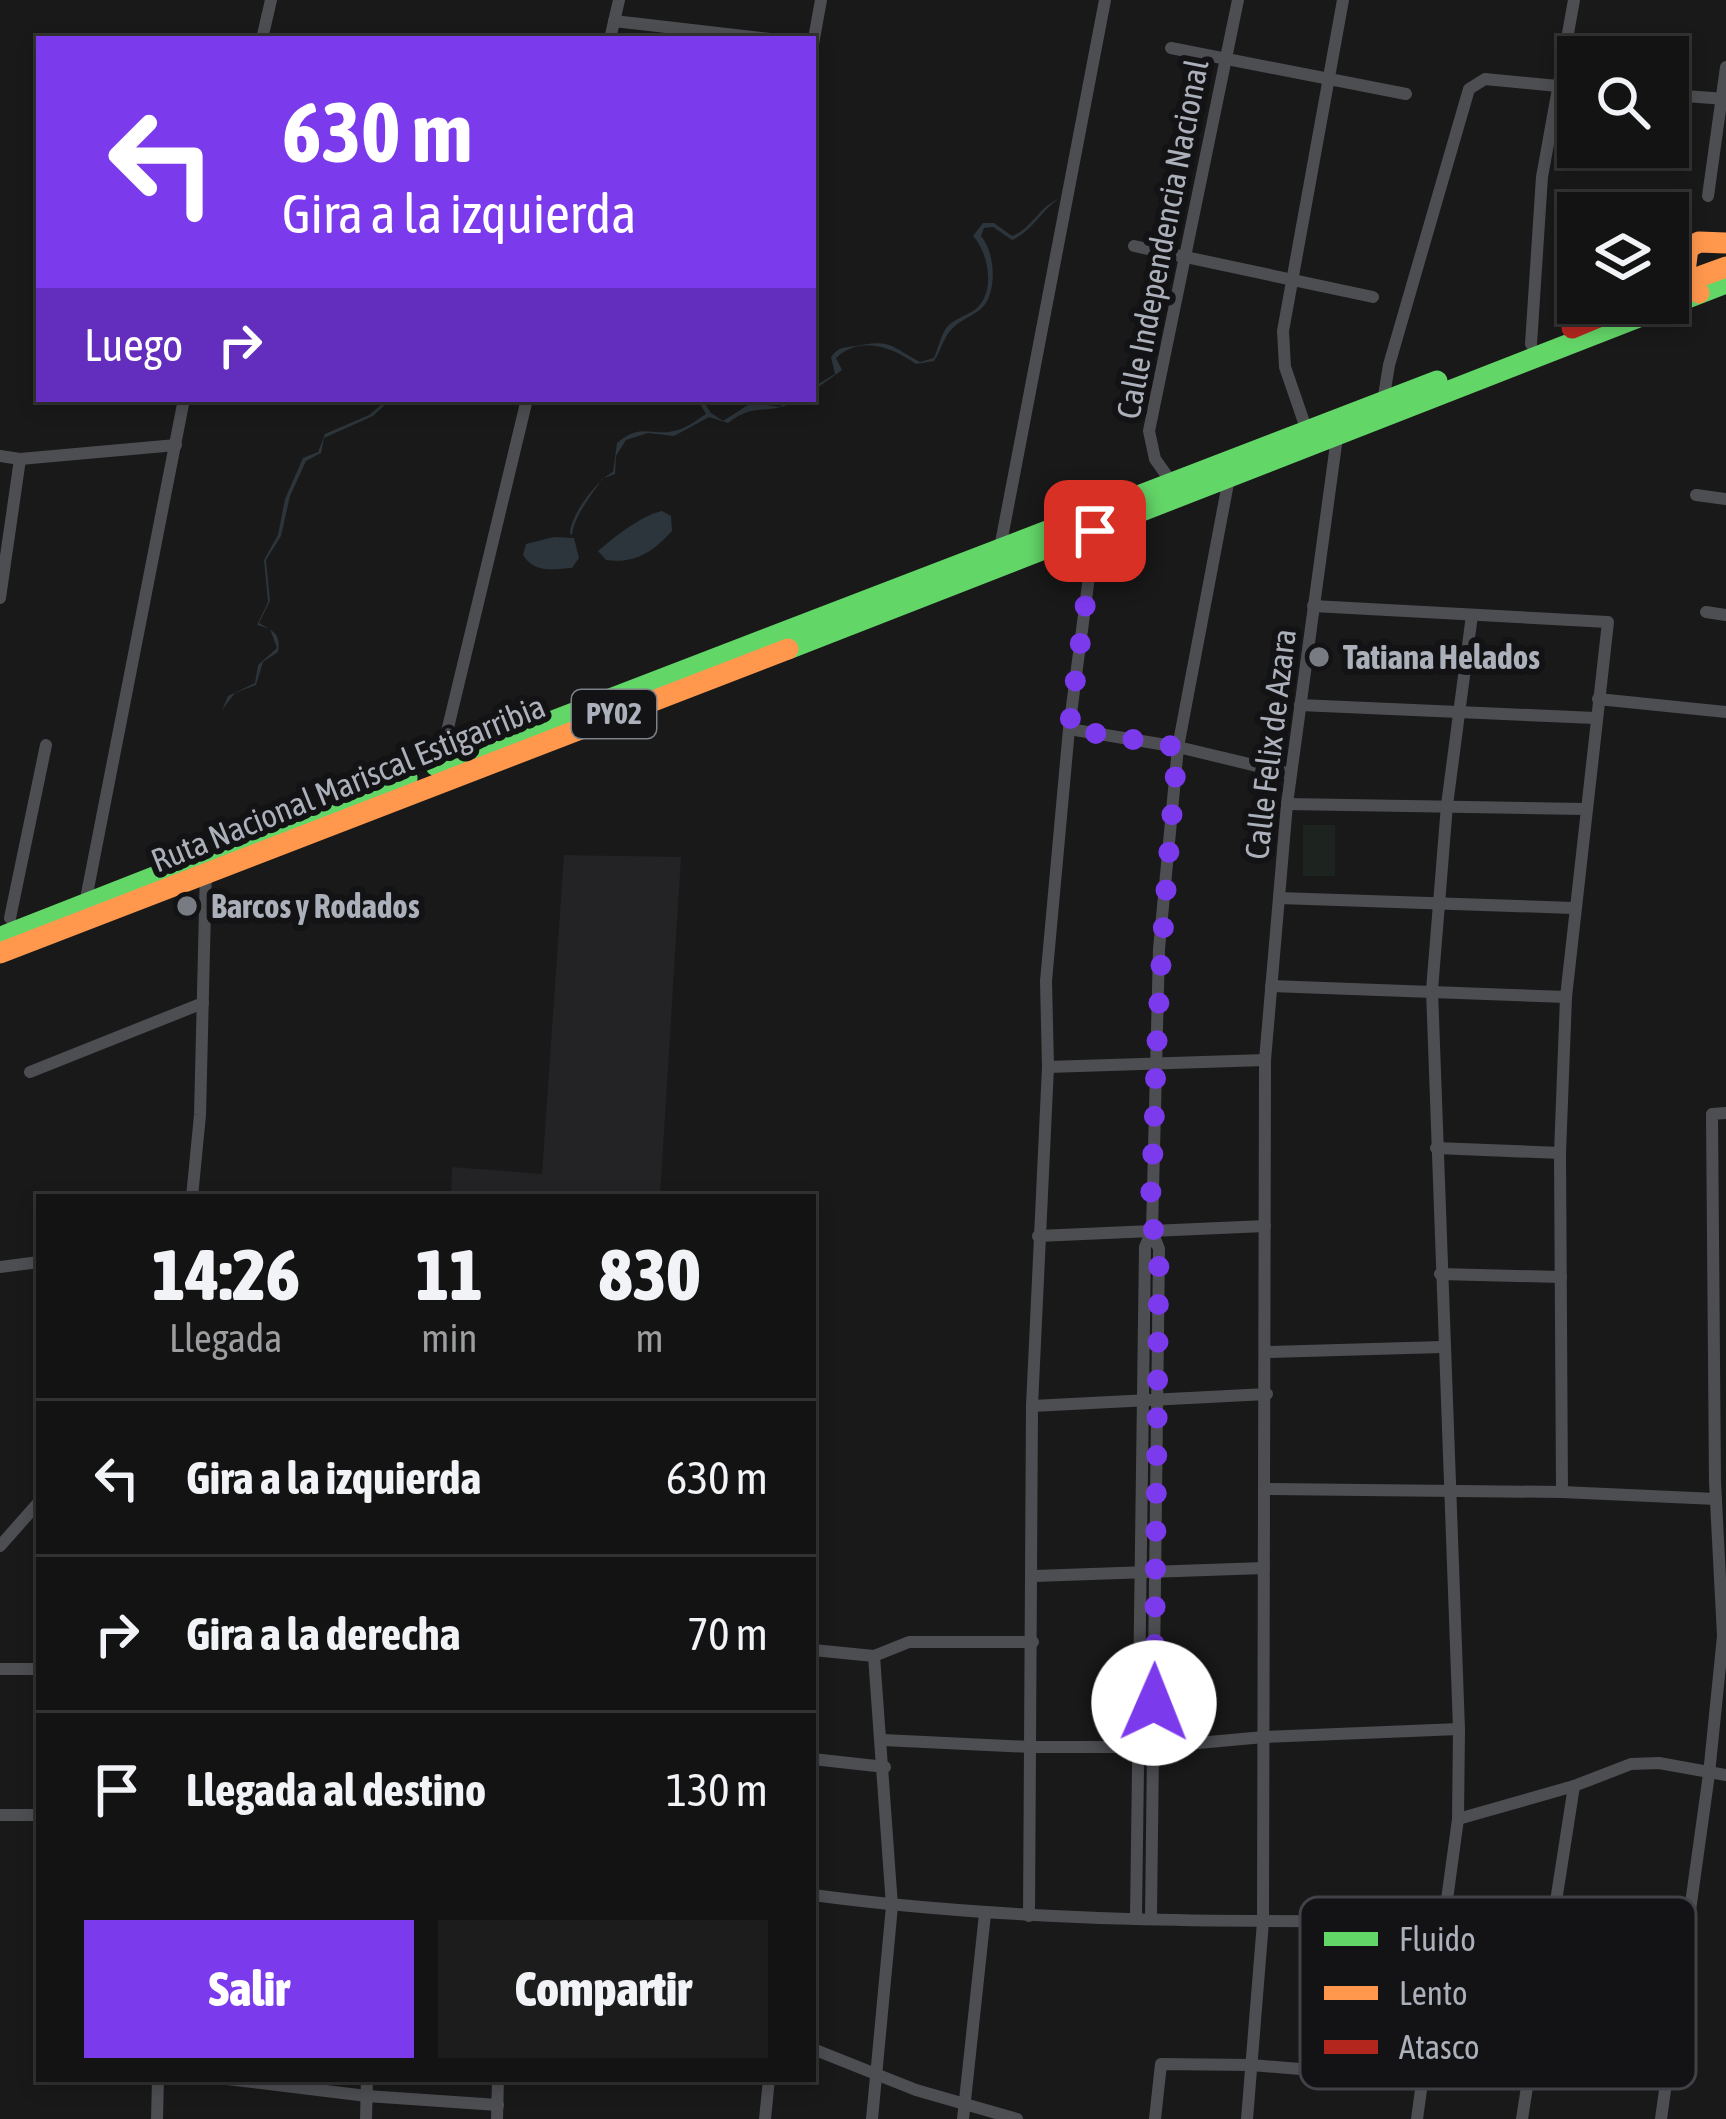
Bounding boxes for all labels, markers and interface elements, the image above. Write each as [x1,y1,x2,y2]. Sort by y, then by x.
map controls [1557,36,1689,324]
button: search [1557,36,1689,168]
street label: Calle Independencia Nacional [1109,56,1216,422]
icon: left [84,84,240,240]
text: 630 m [282,84,472,180]
text: Gira a la izquierda [282,183,636,244]
button: layers [1557,192,1689,324]
icon: right [207,312,273,378]
text: Luego [84,319,183,371]
pin [1044,480,1146,582]
icon: arrive [1062,498,1128,564]
street label: Calle Felix de Azara [1237,627,1303,861]
place label: Tatiana Helados [1343,638,1540,676]
marker: Tatiana Helados [1306,644,1332,670]
street label: Ruta Nacional Mariscal Estigarribia [146,687,550,879]
road number: PY02 [572,690,656,738]
place label: Barcos y Rodados [211,887,420,925]
marker: Barcos y Rodados [174,893,200,919]
text: 14:26 [152,1233,300,1315]
text: 11 [415,1233,483,1315]
text: 830 [599,1233,700,1315]
text: Llegada [169,1316,282,1360]
text: min [421,1316,477,1360]
text: m [636,1316,664,1360]
icon: left [84,1445,150,1511]
text: Gira a la izquierda [186,1452,481,1504]
text: 630 m [666,1452,768,1504]
icon: right [84,1601,150,1667]
text: Gira a la derecha [186,1608,460,1660]
text: 70 m [687,1608,768,1660]
position arrow [1091,1640,1217,1766]
icon: arrive [84,1757,150,1823]
text: Llegada al destino [186,1764,486,1816]
text: 130 m [666,1764,768,1816]
legend [1300,1897,1696,2089]
button: Salir [84,1920,414,2058]
button: Compartir [438,1920,768,2058]
text: Fluido [1399,1920,1476,1958]
text: Lento [1399,1974,1467,2012]
text: Atasco [1399,2028,1479,2066]

